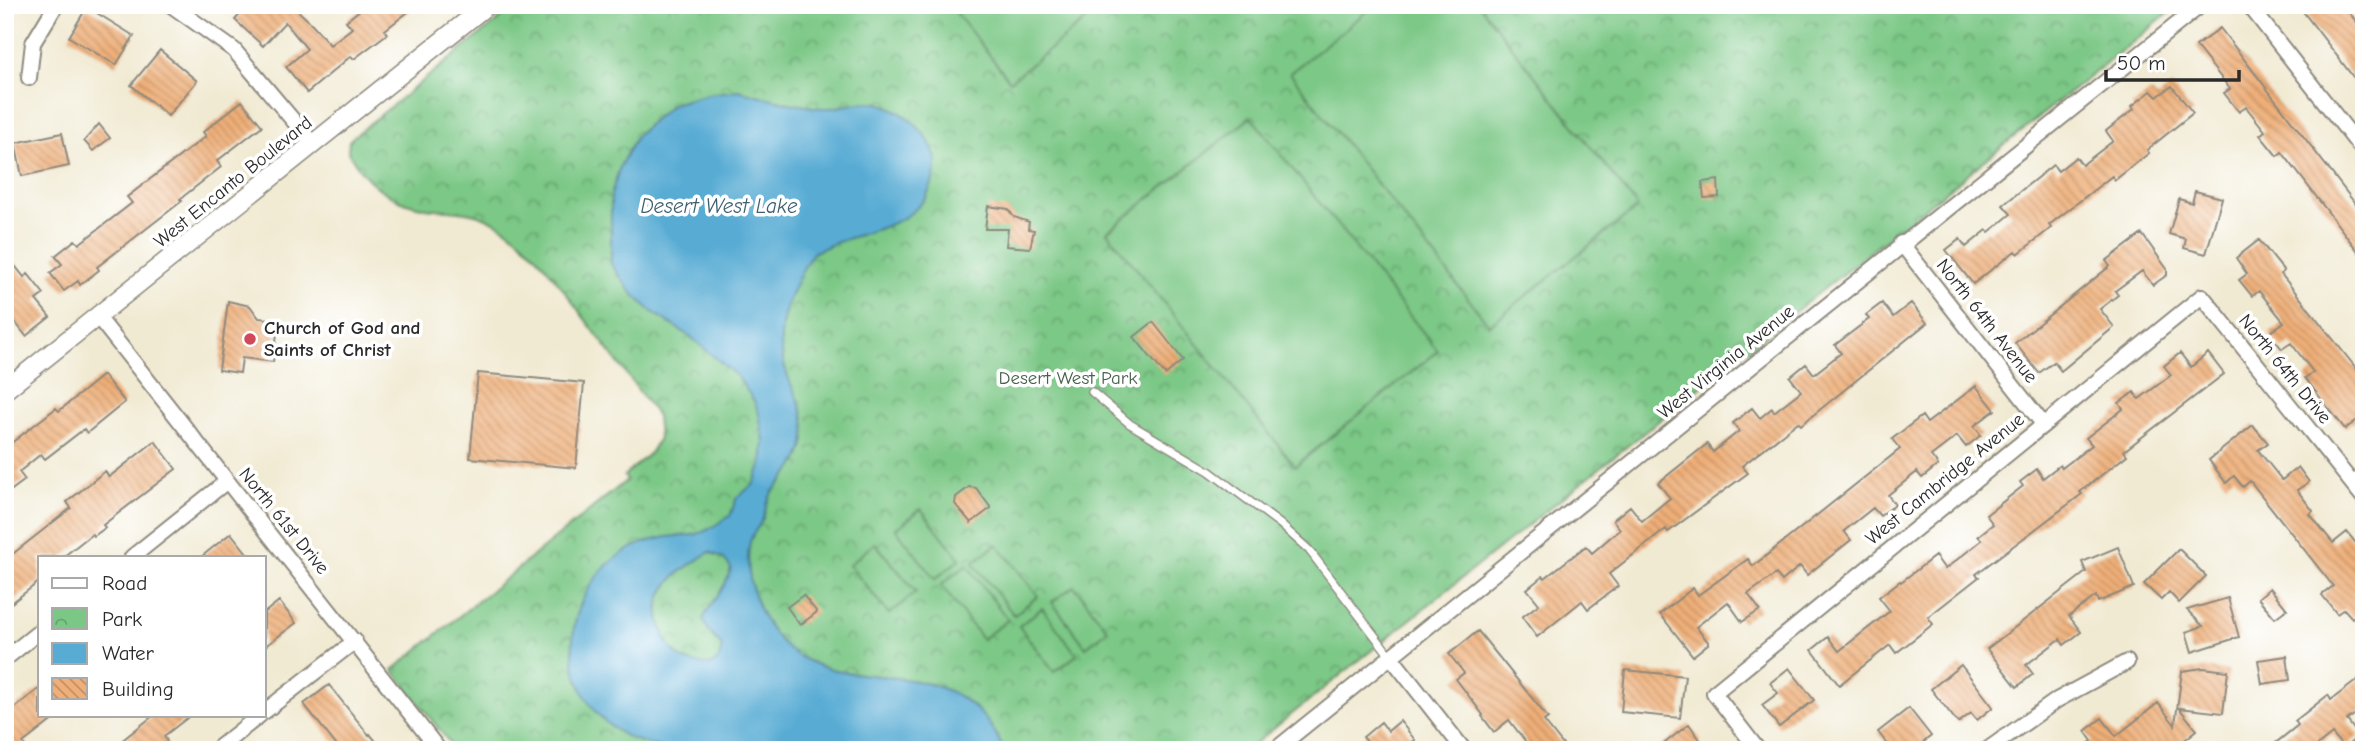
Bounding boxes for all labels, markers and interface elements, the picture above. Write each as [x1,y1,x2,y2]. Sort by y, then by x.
scale bar [2106,38,2240,82]
text: 50 m [2117,51,2166,75]
street label: West Encanto Boulevard [150,112,316,252]
water label: Desert West Lake [640,194,798,218]
street label: North 64th Avenue [1932,255,2042,387]
street label: West Virginia Avenue [1653,300,1799,424]
street label: North 64th Drive [2234,310,2336,428]
place label: Church of God and Saints of Christ [264,317,421,361]
marker: Church of God and Saints of Christ [242,331,258,347]
park label: Desert West Park [999,367,1138,389]
street label: West Cambridge Avenue [1861,408,2029,550]
street label: North 61st Drive [234,463,334,579]
legend [38,556,266,716]
text: Road [102,571,147,595]
text: Park [102,607,142,631]
text: Water [102,641,155,665]
text: Building [102,677,174,701]

